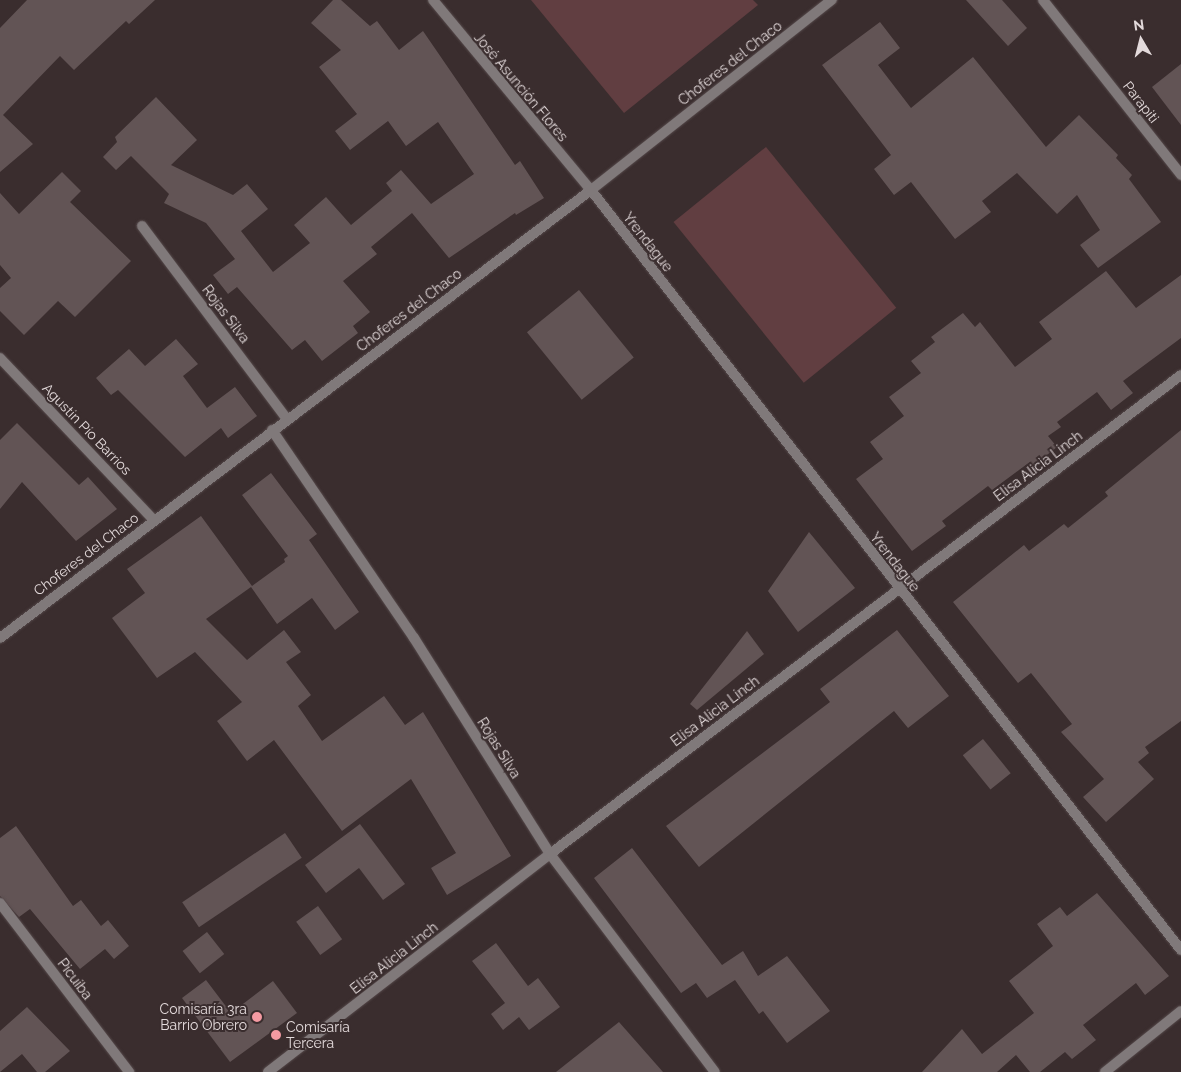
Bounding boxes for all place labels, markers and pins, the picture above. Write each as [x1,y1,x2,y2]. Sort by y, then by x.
place label: Comisaría 3ra Barrio Obrero [160,1001,247,1034]
marker: Comisaría 3ra Barrio Obrero [251,1011,263,1023]
place label: Comisaría Tercera [286,1019,350,1052]
marker: Comisaría Tercera [270,1029,282,1041]

